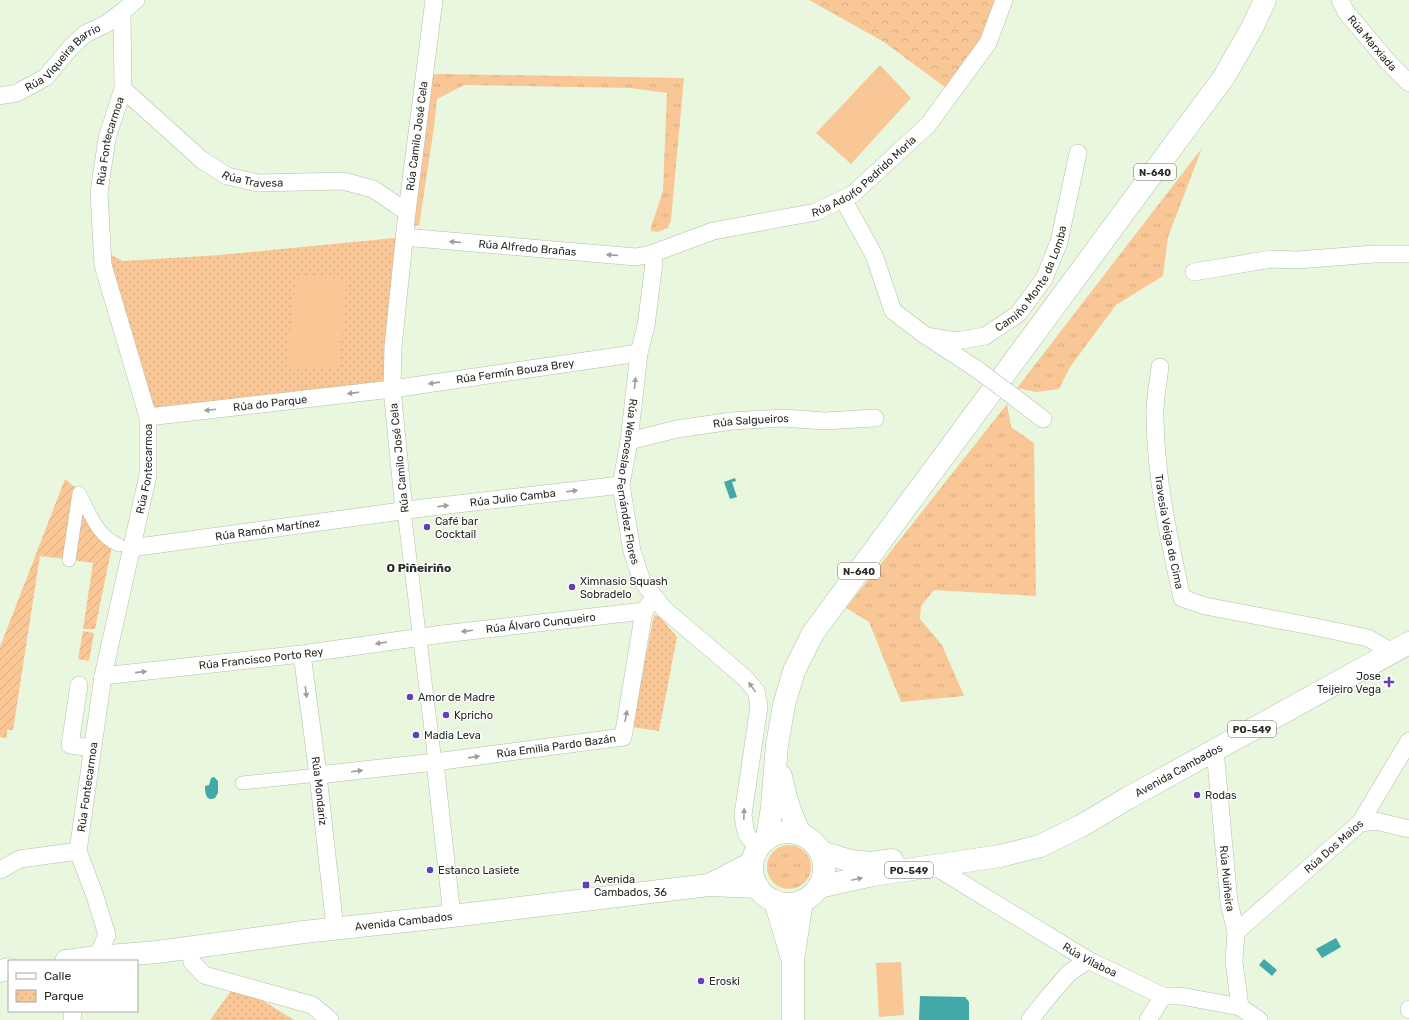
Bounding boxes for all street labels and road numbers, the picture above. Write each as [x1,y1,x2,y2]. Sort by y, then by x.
street label: Rúa Marxiada [1345,13,1399,74]
street label: Rúa Viqueira Barrio [23,22,103,94]
street label: Rúa Camilo José Cela [404,80,431,192]
street label: Rúa Fontecarmoa [94,95,127,186]
street label: Rúa Adolfo Pedrido Morla [811,133,919,220]
road number: N-640 [1134,164,1176,180]
street label: Rúa Travesa [219,168,283,190]
street label: Camiño Monte da Lomba [993,224,1069,334]
street label: Rúa Alfredo Brañas [478,237,577,259]
street label: Rúa Fermín Bouza Brey [455,357,575,387]
street label: Rúa do Parque [232,393,308,414]
street label: Rúa Wenceslao Fernández Flores [614,398,642,567]
street label: Rúa Camilo José Cela [387,403,412,513]
street label: Rúa Salgueiros [712,412,790,431]
street label: Rúa Fontecarmoa [134,424,155,515]
street label: Travesía Veiga de Cima [1152,474,1186,590]
street label: Rúa Julio Camba [469,487,556,510]
street label: Rúa Ramón Martínez [214,516,321,543]
road number: N-640 [838,563,880,579]
street label: Rúa Álvaro Cunqueiro [485,611,596,636]
street label: Rúa Francisco Porto Rey [198,645,324,672]
road number: PO-549 [1228,721,1276,737]
street label: Rúa Emilia Pardo Bazán [496,732,617,761]
street label: Rúa Fontecarmoa [75,741,101,833]
street label: Avenida Cambados [1133,741,1225,800]
street label: Rúa Mondariz [309,756,330,827]
street label: Rúa Dos Maios [1302,817,1366,876]
street label: Rúa Muiñeira [1217,845,1237,913]
road number: PO-549 [885,862,933,878]
street label: Avenida Cambados [354,910,453,933]
street label: Rúa Vilaboa [1060,940,1119,980]

